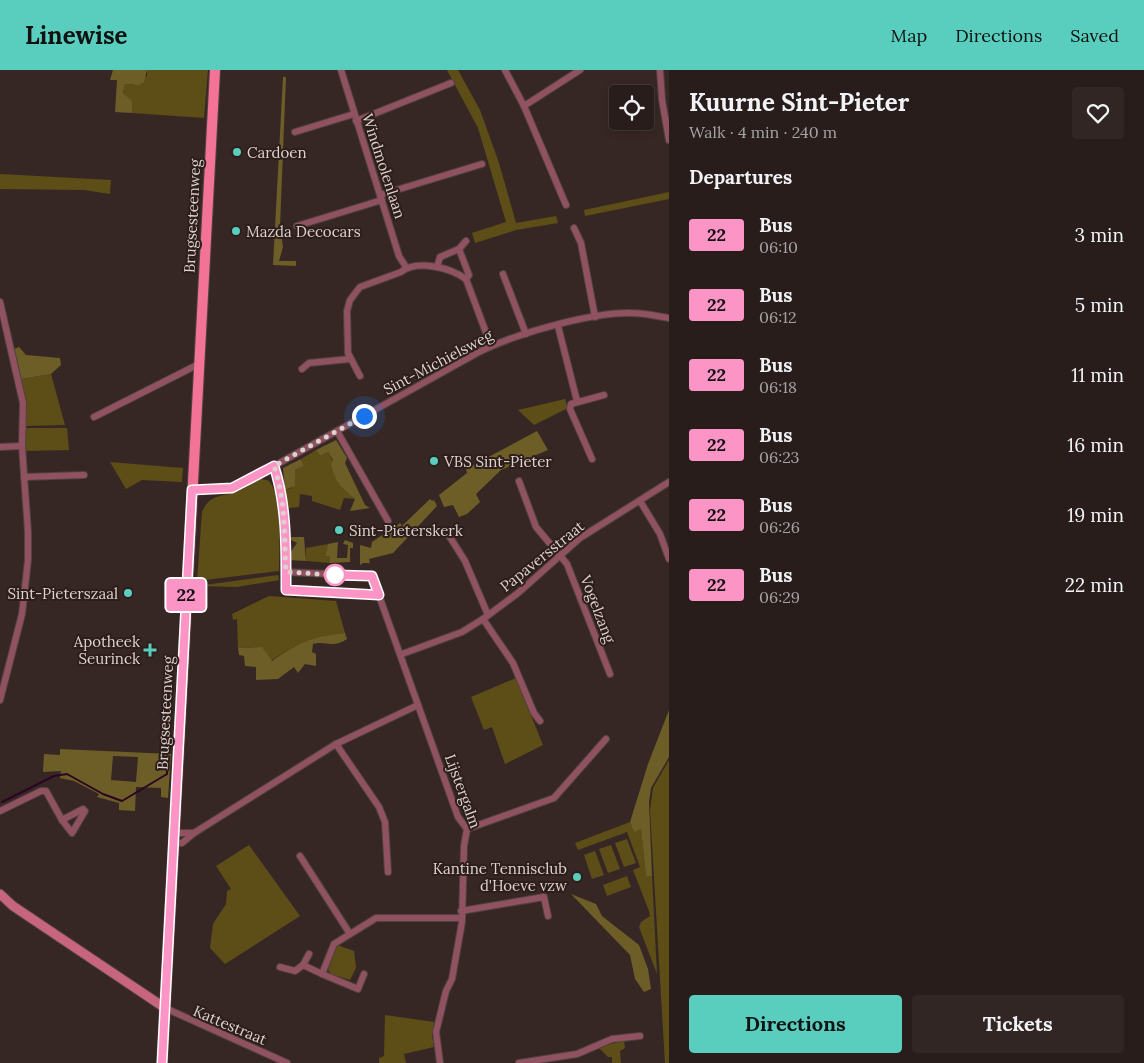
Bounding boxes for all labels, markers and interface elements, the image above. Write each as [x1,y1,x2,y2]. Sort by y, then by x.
text: Linewise [25,20,127,51]
text: Map [891,24,927,47]
text: Directions [955,24,1042,47]
text: Saved [1070,24,1119,47]
map controls [609,85,654,130]
button: locate [609,85,654,130]
text: Kuurne Sint-Pieter [689,87,909,118]
button: heart [1072,87,1124,139]
street label: Windmolenlaan [358,111,410,221]
text: Walk · 4 min · 240 m [689,122,837,142]
place label: Cardoen [247,143,307,162]
marker: Cardoen [231,146,243,158]
street label: Brugsesteenweg [180,158,205,273]
text: Departures [689,165,792,189]
text: Bus [759,213,792,237]
place label: Mazda Decocars [246,222,361,241]
text: 22 [707,223,726,246]
text: 3 min [1075,223,1124,247]
marker: Mazda Decocars [230,225,242,237]
text: 06:10 [759,237,798,257]
text: Bus [759,283,792,307]
text: 22 [707,293,726,316]
text: 5 min [1075,293,1124,317]
text: 06:12 [759,307,797,327]
street label: Sint-Michielsweg [380,325,497,399]
text: Bus [759,353,792,377]
text: 22 [707,363,726,386]
text: 11 min [1071,363,1124,387]
text: 06:18 [759,377,797,397]
your location [352,404,377,429]
text: Bus [759,423,792,447]
text: 22 [707,433,726,456]
text: 16 min [1067,433,1124,457]
text: 06:23 [759,447,799,467]
place label: VBS Sint-Pieter [443,452,552,471]
marker: VBS Sint-Pieter [428,455,440,467]
text: Bus [759,493,792,517]
text: 22 [707,503,726,526]
text: 19 min [1067,503,1124,527]
street label: Papaversstraat [496,516,588,596]
text: 06:26 [759,517,800,537]
place label: Sint-Pieterskerk [349,521,463,540]
marker: Sint-Pieterskerk [333,524,345,536]
text: Bus [759,563,792,587]
unlabelled marker [324,564,346,586]
street label: Vogelzang [576,571,620,646]
text: 22 [707,573,726,596]
text: 22 min [1065,573,1124,597]
line badge: 22 [164,579,208,611]
text: 22 [176,583,196,606]
place label: Sint-Pieterszaal [8,584,118,603]
marker: Sint-Pieterszaal [122,587,134,599]
text: 06:29 [759,587,800,607]
place label: Apotheek Seurinck [73,632,140,668]
marker: Apotheek Seurinck [144,644,156,656]
street label: Brugsesteenweg [153,655,178,770]
street label: Lijstergalm [441,751,485,831]
place label: Kantine Tennisclub d'Hoeve vzw [433,859,567,895]
marker: Kantine Tennisclub d'Hoeve vzw [571,871,583,883]
button: Directions [689,995,902,1053]
button: Tickets [912,995,1124,1053]
street label: Kattestraat [190,1001,270,1049]

